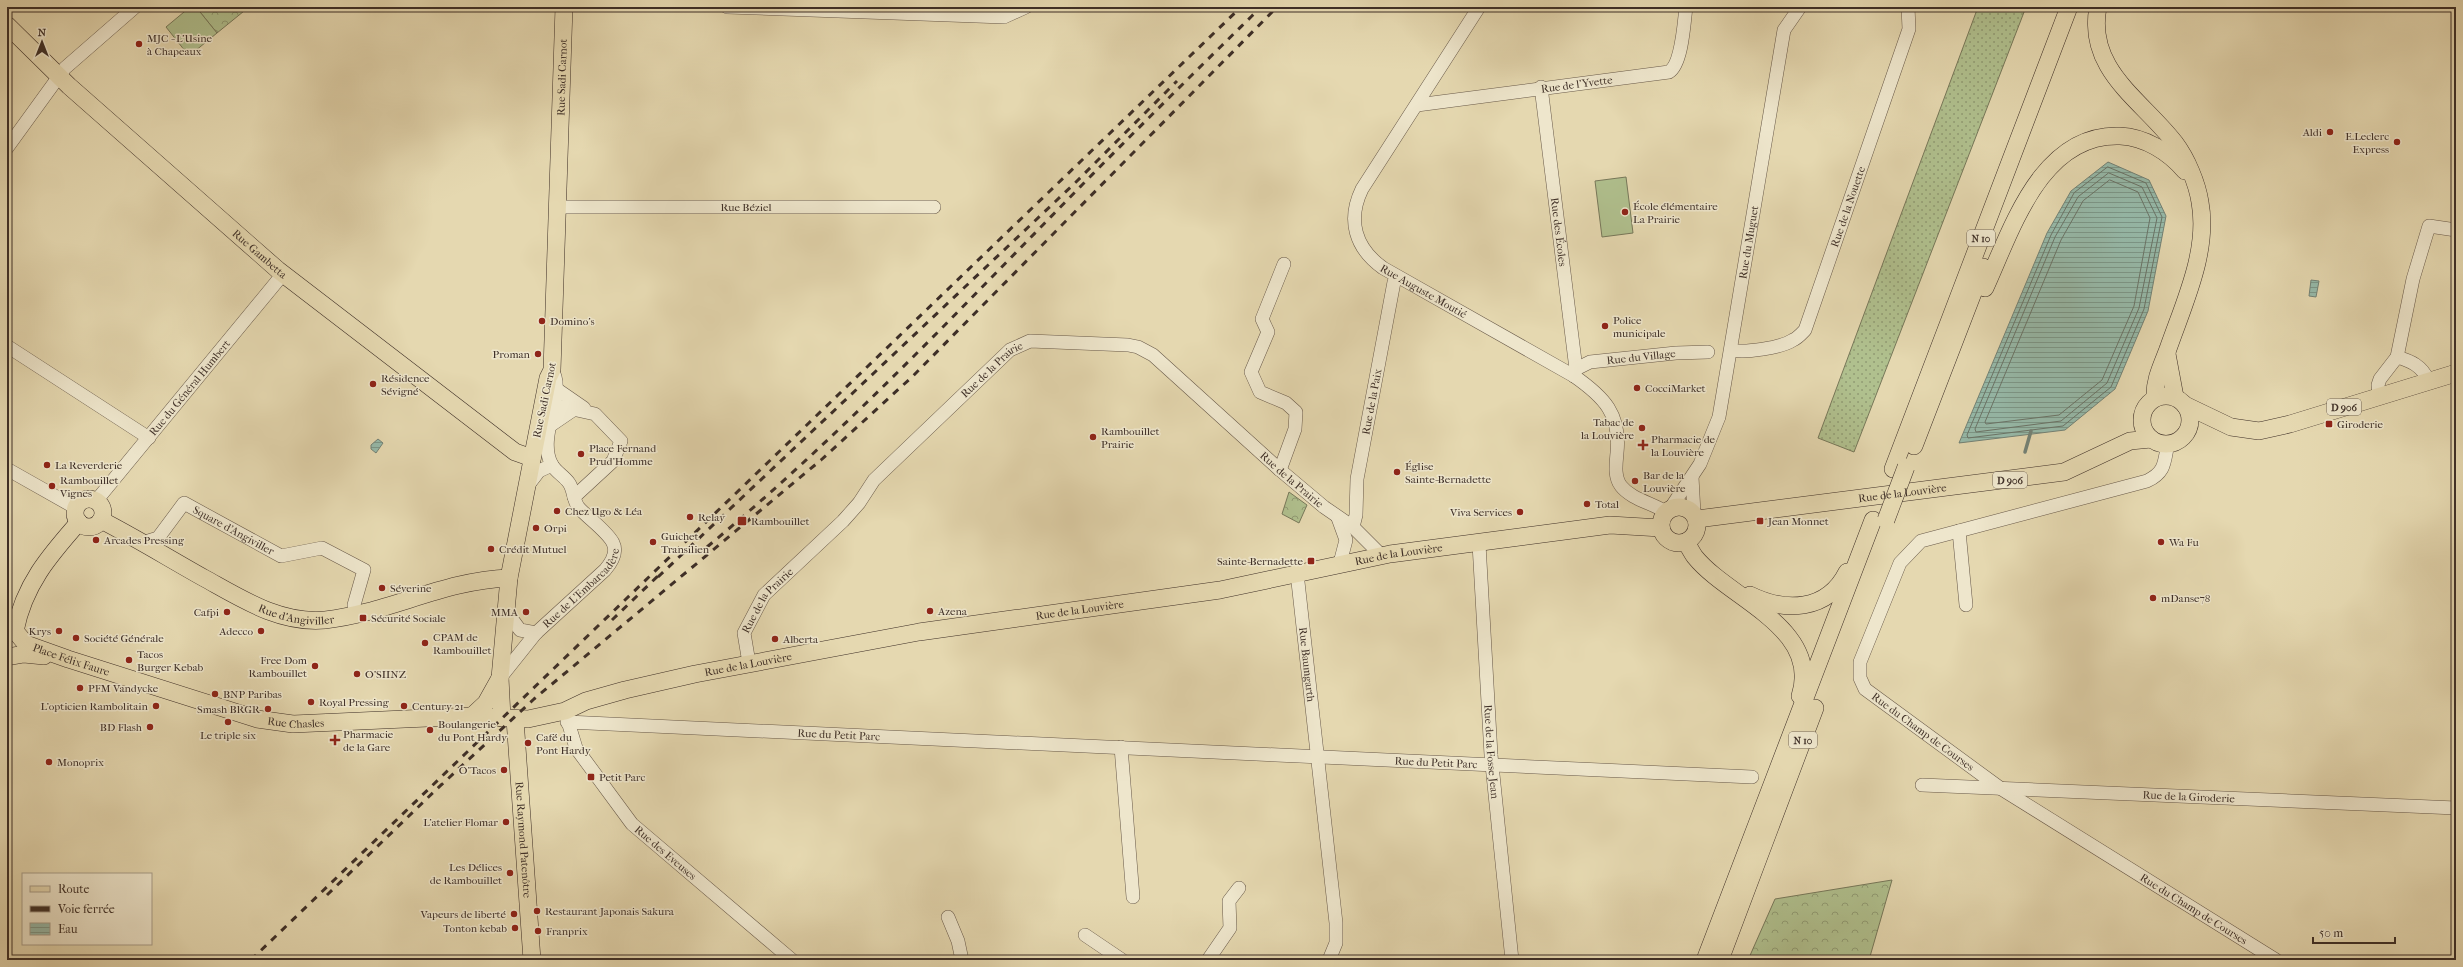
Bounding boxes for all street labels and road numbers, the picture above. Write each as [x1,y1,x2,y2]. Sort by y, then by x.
street label: Rue Sadi Carnot [554,38,570,116]
street label: Rue de l'Yvette [1540,73,1614,96]
street label: Rue de la Nouette [1828,164,1868,249]
street label: Rue des Écoles [1548,197,1569,267]
street label: Rue Béziel [721,201,771,214]
street label: Rue du Muguet [1736,205,1761,280]
street label: Rue Gambetta [230,227,290,282]
road number: N 10 [1967,230,1995,246]
street label: Rue Auguste Moutié [1378,262,1469,321]
street label: Rue du Général Humbert [147,337,233,438]
street label: Rue de la Prairie [958,339,1025,401]
street label: Rue du Village [1606,347,1677,367]
street label: Rue Sadi Carnot [530,361,559,439]
street label: Rue de la Paix [1359,368,1385,436]
road number: D 906 [2327,399,2361,415]
street label: Rue de la Prairie [1257,449,1326,511]
road number: D 906 [1993,472,2027,488]
street label: Rue de la Louvière [1858,481,1948,505]
street label: Square d'Angiviller [191,503,277,558]
street label: Rue de la Louvière [1354,541,1444,568]
street label: Rue de L'Embarcadère [540,547,622,631]
street label: Rue de la Prairie [739,565,796,635]
street label: Rue de la Louvière [1035,597,1125,623]
street label: Rue d'Angiviller [256,602,335,627]
street label: Rue Baumgarth [1296,626,1317,703]
street label: Place Félix Faure [31,641,112,679]
street label: Rue de la Louvière [703,650,794,679]
street label: Rue du Champ de Courses [1869,690,1976,774]
street label: Rue de la Fosse Jean [1481,704,1501,800]
street label: Rue Chasles [267,715,325,731]
street label: Rue du Petit Parc [797,727,880,744]
road number: N 10 [1789,732,1817,748]
street label: Rue du Petit Parc [1394,754,1478,771]
street label: Rue Raymond Patenôtre [512,781,534,899]
street label: Rue de la Giroderie [2142,789,2236,805]
street label: Rue des Eveuses [632,823,699,883]
street label: Rue du Champ de Courses [2138,871,2250,947]

